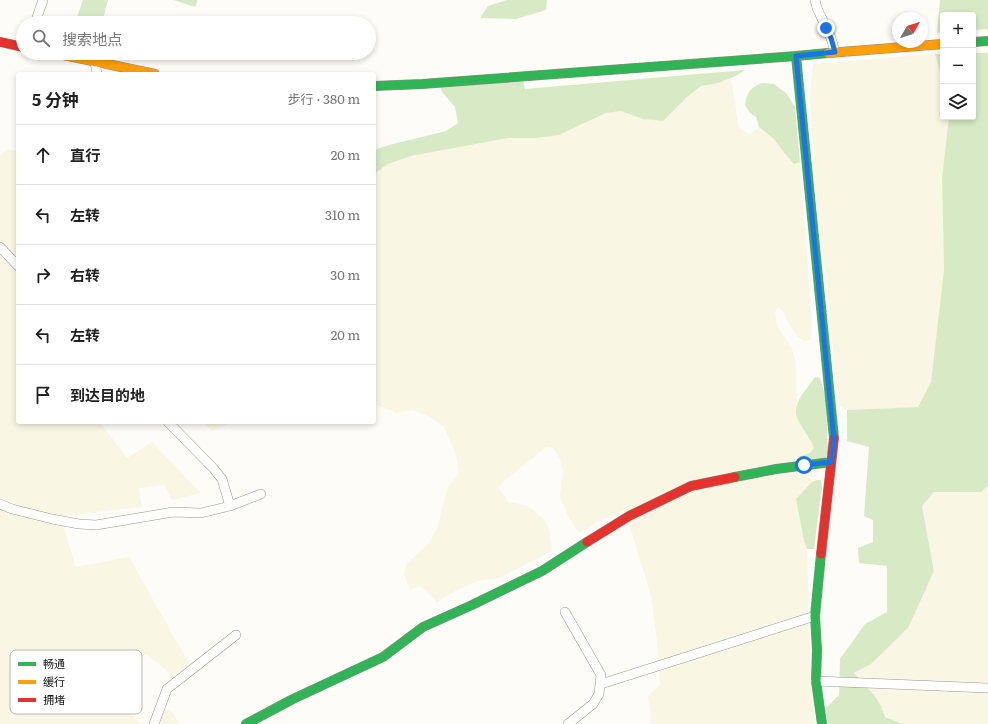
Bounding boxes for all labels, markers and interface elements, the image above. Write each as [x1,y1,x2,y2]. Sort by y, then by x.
north arrow [892,12,928,48]
map controls [940,12,976,120]
button: + [940,12,976,48]
search box [16,16,376,60]
route end [817,19,835,37]
icon: search [30,27,52,49]
text: 搜索地点 [62,27,122,50]
button: − [940,48,976,84]
button: layers [940,84,976,120]
text: 5 分钟 [32,86,79,111]
text: 步行 · 380 m [288,89,360,108]
text: 直行 [70,143,100,166]
icon: ahead [32,144,54,166]
text: 20 m [331,145,360,164]
text: 左转 [70,203,100,226]
icon: left [32,204,54,226]
text: 310 m [325,205,360,224]
text: 右转 [70,263,100,286]
icon: right [32,264,54,286]
text: 30 m [330,265,360,284]
text: 左转 [70,323,100,346]
icon: left [32,324,54,346]
text: 20 m [331,325,360,344]
text: 到达目的地 [70,383,145,406]
icon: arrive [32,384,54,406]
route start [795,456,813,474]
legend [10,650,142,714]
text: 畅通 [43,655,65,671]
text: 缓行 [43,673,65,689]
text: 拥堵 [43,691,65,707]

